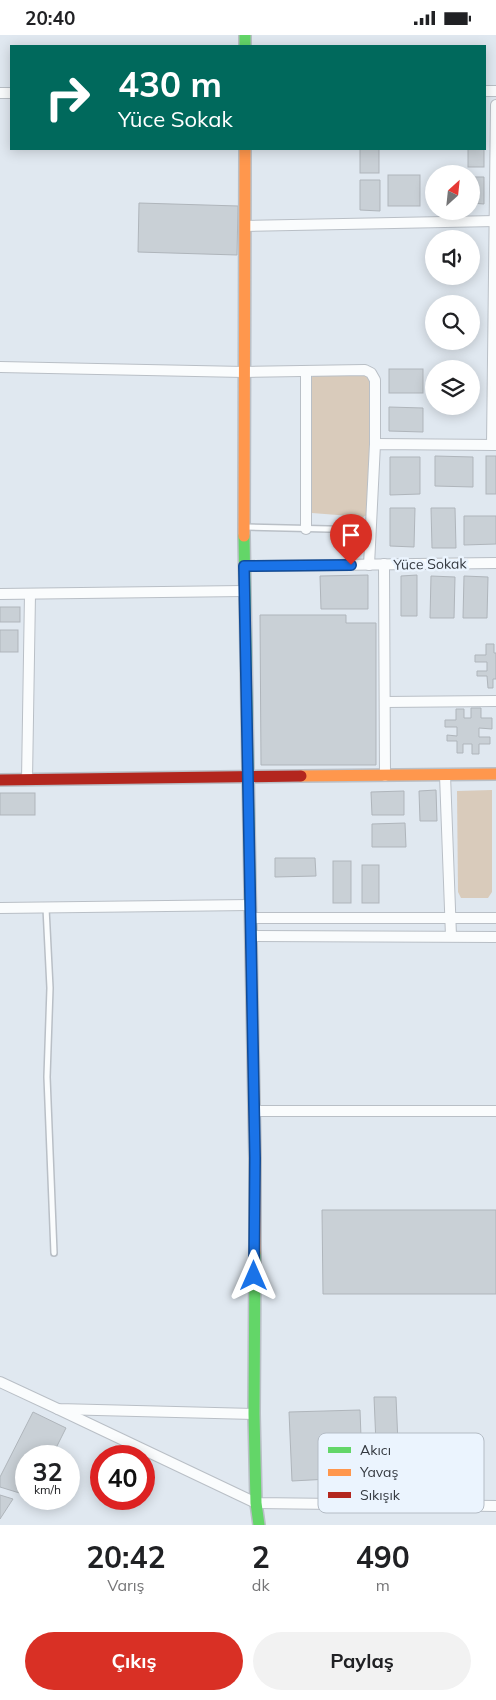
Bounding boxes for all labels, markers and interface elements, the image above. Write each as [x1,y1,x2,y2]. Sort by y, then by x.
text: 20:40 [25,6,75,30]
text: 430 m [118,62,222,106]
icon: right [35,65,100,130]
text: Yüce Sokak [118,105,233,133]
north arrow [425,165,480,220]
map controls [425,165,480,415]
button: sound [425,230,480,285]
button: search [425,295,480,350]
button: layers [425,360,480,415]
pin [330,514,372,565]
icon: arrive [337,521,365,549]
street label: Yüce Sokak [392,554,467,574]
position arrow [227,1249,279,1301]
legend [318,1433,484,1513]
text: Akıcı [360,1441,391,1459]
speed limit sign: 40 [90,1445,155,1510]
text: 32 [32,1456,63,1487]
text: Yavaş [359,1463,398,1481]
text: km/h [34,1482,61,1497]
text: Sıkışık [360,1486,401,1504]
text: 20:42 [86,1538,166,1576]
text: 2 [252,1538,270,1576]
text: 490 [356,1538,410,1576]
text: Varış [107,1575,145,1595]
text: dk [252,1575,270,1595]
text: m [376,1575,390,1595]
button: Çıkış [25,1632,243,1690]
button: Paylaş [253,1632,471,1690]

